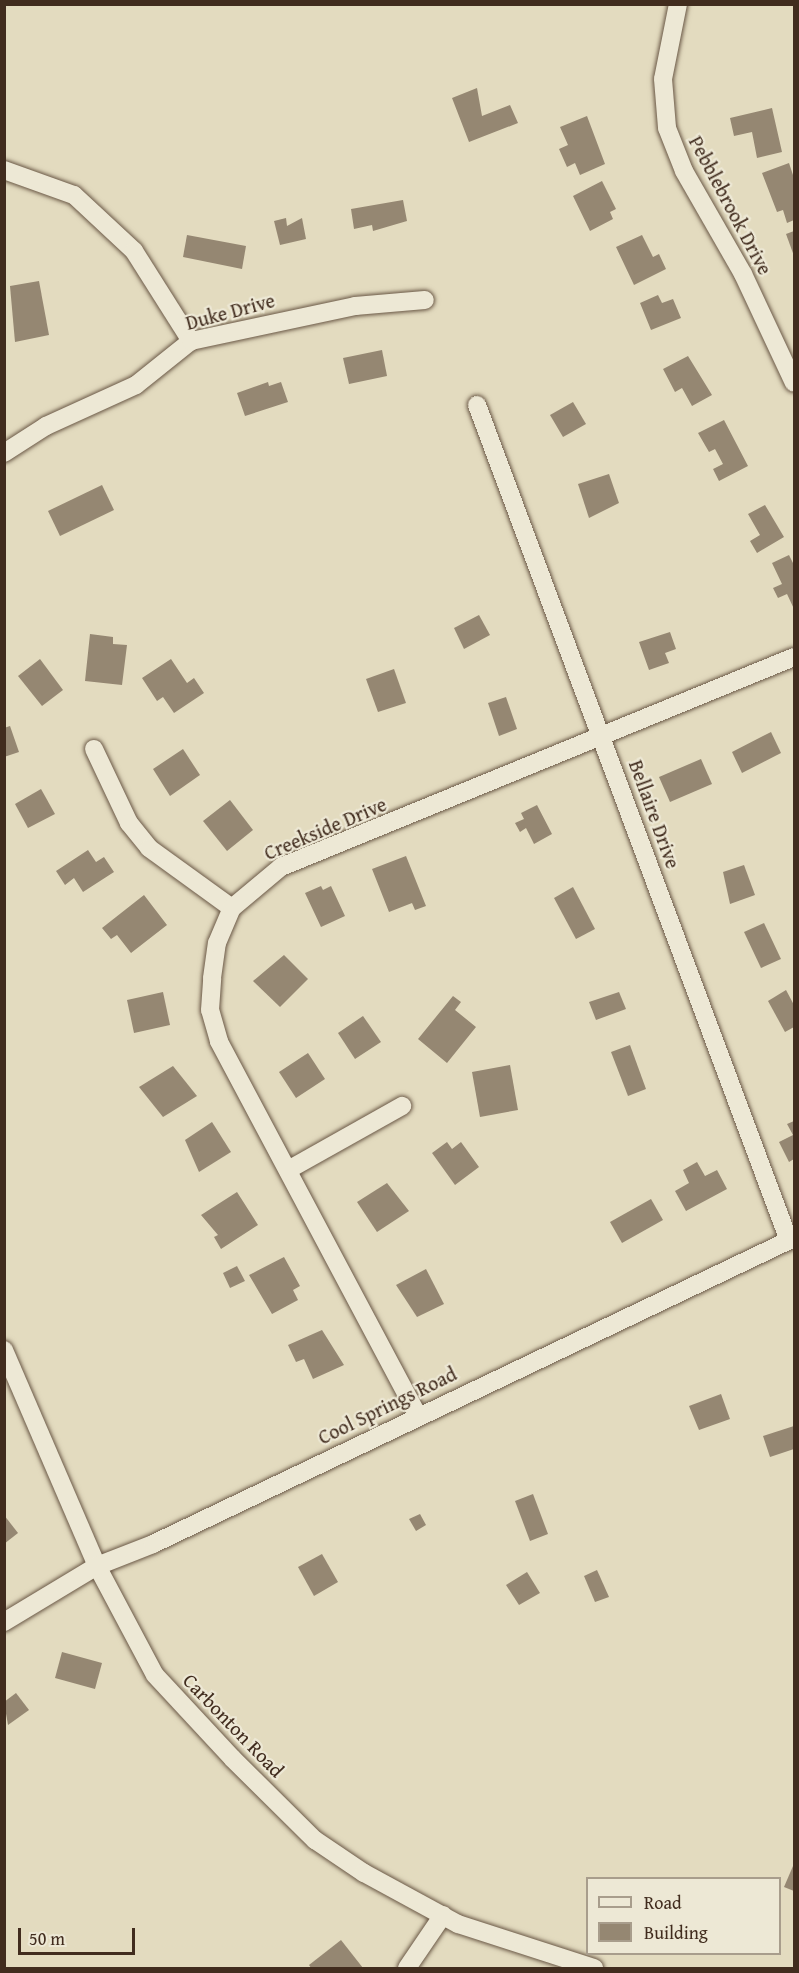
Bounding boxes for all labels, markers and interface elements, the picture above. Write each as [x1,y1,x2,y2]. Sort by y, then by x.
street label: Pebblebrook Drive [684,131,778,279]
street label: Duke Drive [183,288,277,334]
street label: Bellaire Drive [624,757,686,871]
street label: Creekside Drive [260,791,390,865]
street label: Cool Springs Road [314,1361,460,1449]
street label: Carbonton Road [178,1668,290,1782]
legend [586,1877,781,1955]
text: Road [644,1889,682,1916]
scale bar [21,1916,138,1954]
text: Building [644,1919,708,1946]
text: 50 m [29,1925,65,1952]

